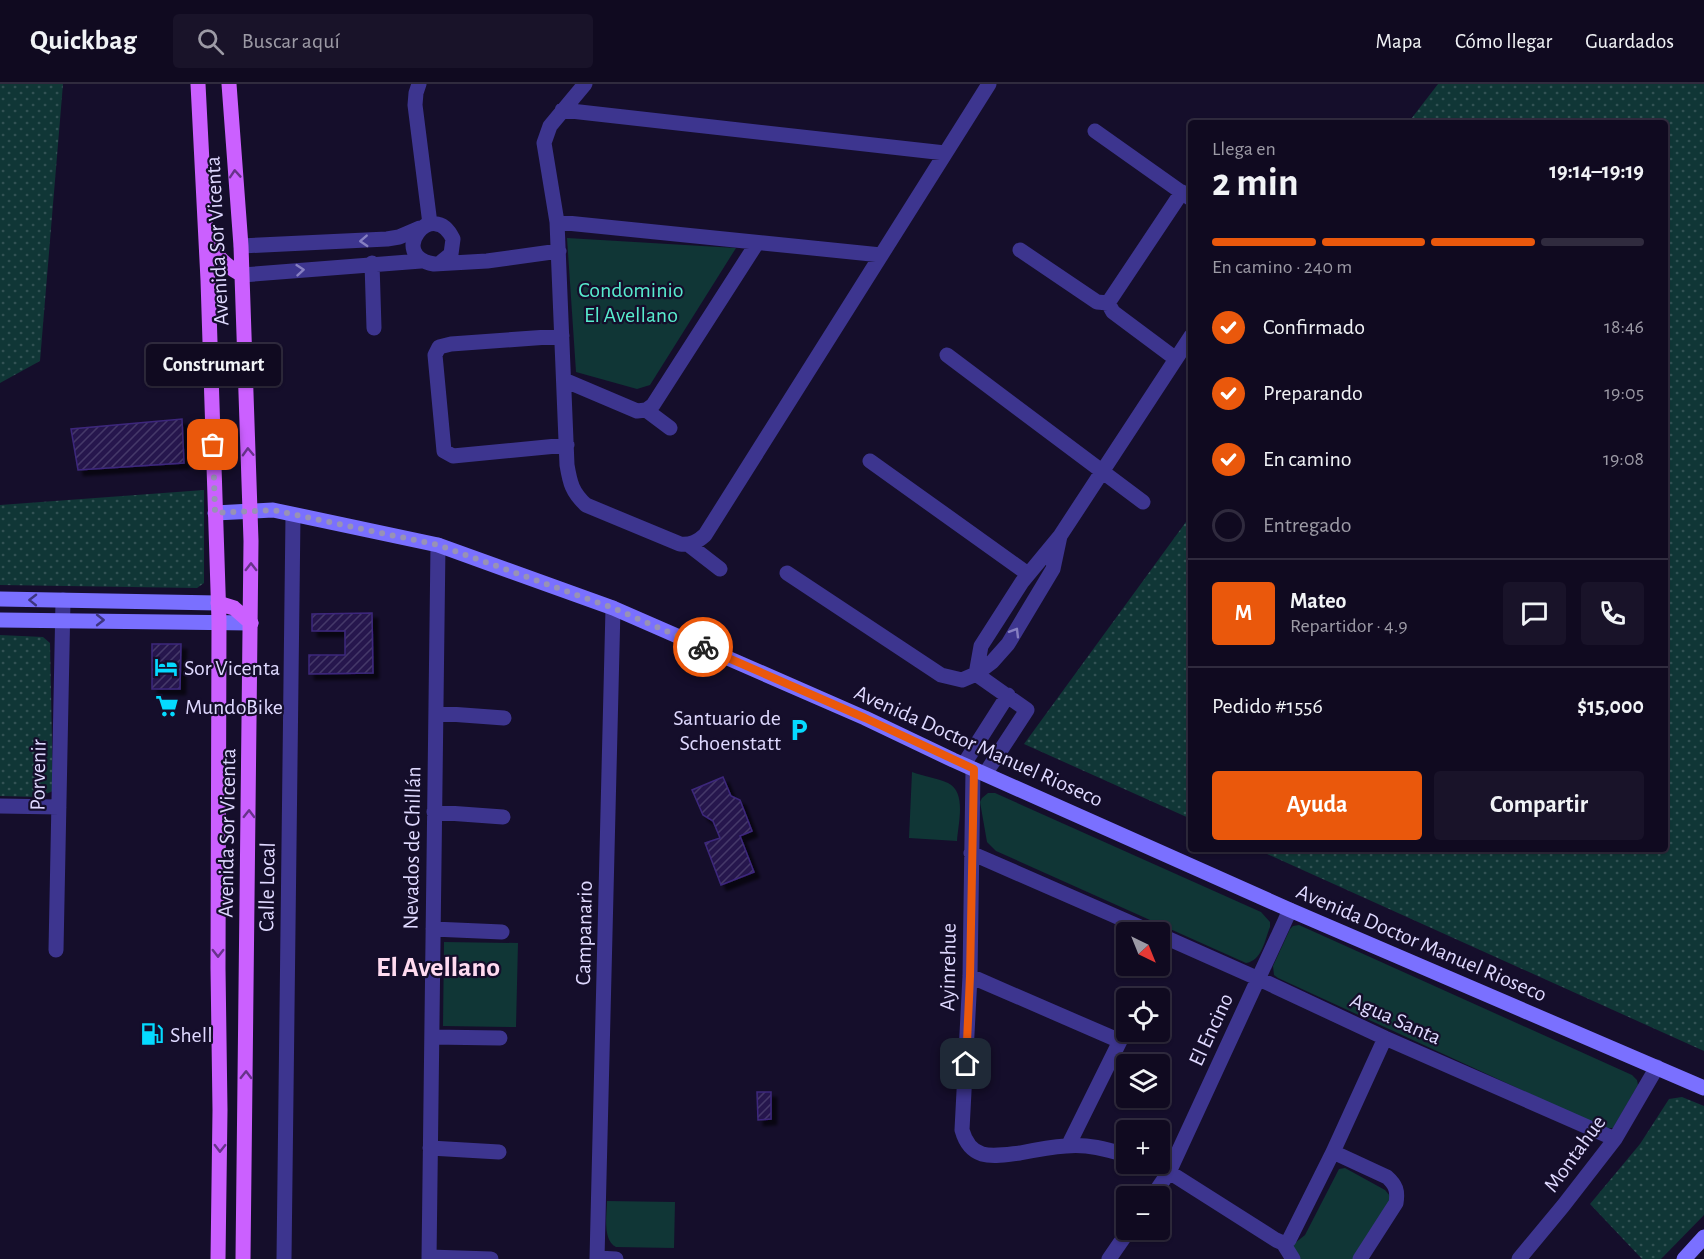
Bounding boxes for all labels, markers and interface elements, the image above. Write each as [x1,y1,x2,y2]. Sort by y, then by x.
search box [173,14,593,68]
icon: search [194,25,227,58]
text: Quickbag [30,27,137,55]
text: Buscar aquí [242,30,340,52]
text: Mapa [1376,31,1422,52]
text: Cómo llegar [1455,31,1552,52]
text: Guardados [1585,31,1674,52]
text: Llega en [1212,139,1276,159]
street label: Avenida Sor Vicenta [202,156,232,326]
text: 19:14–19:19 [1549,160,1644,182]
text: 2 min [1212,164,1299,203]
one-way arrow [229,170,242,179]
one-way arrow [359,234,368,247]
text: En camino · 240 m [1212,257,1352,277]
one-way arrow [295,264,304,277]
park label: Condominio El Avellano [578,279,684,326]
icon: check [1212,311,1245,344]
text: Confirmado [1263,316,1365,338]
text: 18:46 [1604,317,1644,337]
callout: Construmart [146,343,280,385]
text: Construmart [163,355,264,375]
icon: check [1212,377,1245,410]
text: Preparando [1263,382,1363,404]
text: 19:05 [1604,383,1644,403]
pin [187,419,238,470]
icon: bag [196,428,229,461]
icon: check [1212,443,1245,476]
one-way arrow [242,447,254,456]
text: En camino [1263,448,1352,470]
text: 19:08 [1603,449,1644,469]
text: Entregado [1263,514,1352,536]
one-way arrow [245,562,257,571]
button: chat [1503,582,1566,645]
button: phone [1581,582,1644,645]
text: Mateo [1290,590,1346,612]
one-way arrow [29,594,38,606]
text: M [1235,602,1252,624]
one-way arrow [96,614,105,626]
text: Repartidor · 4.9 [1290,616,1408,636]
courier [673,617,733,677]
one-way arrow [1008,628,1020,638]
icon: bike [687,631,720,664]
hotel icon: Sor Vicenta [153,654,179,680]
place label: Sor Vicenta [184,657,280,679]
street label: Avenida Doctor Manuel Rioseco [851,681,1106,811]
supermarket icon: MundoBike [154,693,180,719]
text: Pedido #1556 [1212,695,1323,717]
text: $15,000 [1577,695,1644,717]
place label: MundoBike [185,696,283,718]
place label: Santuario de Schoenstatt [673,707,781,754]
parking icon: Santuario de Schoenstatt [786,717,812,743]
street label: Porvenir [26,739,50,811]
street label: Avenida Sor Vicenta [215,748,239,918]
street label: Nevados de Chillán [400,766,424,930]
button: Ayuda [1212,771,1422,840]
button: Compartir [1434,771,1644,840]
one-way arrow [243,810,255,819]
street label: Calle Local [255,842,279,932]
street label: Avenida Doctor Manuel Rioseco [1293,880,1550,1006]
street label: Campanario [572,881,596,986]
north arrow [1116,922,1170,976]
map controls [1116,922,1170,1240]
street label: Ayinrehue [936,923,960,1011]
one-way arrow [212,948,224,957]
district label: El Avellano [376,954,500,982]
button: locate [1116,988,1170,1042]
street label: Agua Santa [1347,989,1444,1049]
street label: El Encino [1185,990,1237,1069]
fuel station icon: Shell [139,1021,165,1047]
place label: Shell [170,1024,213,1046]
pin [940,1038,991,1089]
icon: home [949,1047,982,1080]
button: layers [1116,1054,1170,1108]
one-way arrow [240,1070,252,1079]
street label: Montahue [1540,1111,1610,1196]
button: + [1116,1120,1170,1174]
one-way arrow [214,1143,226,1152]
button: − [1116,1186,1170,1240]

